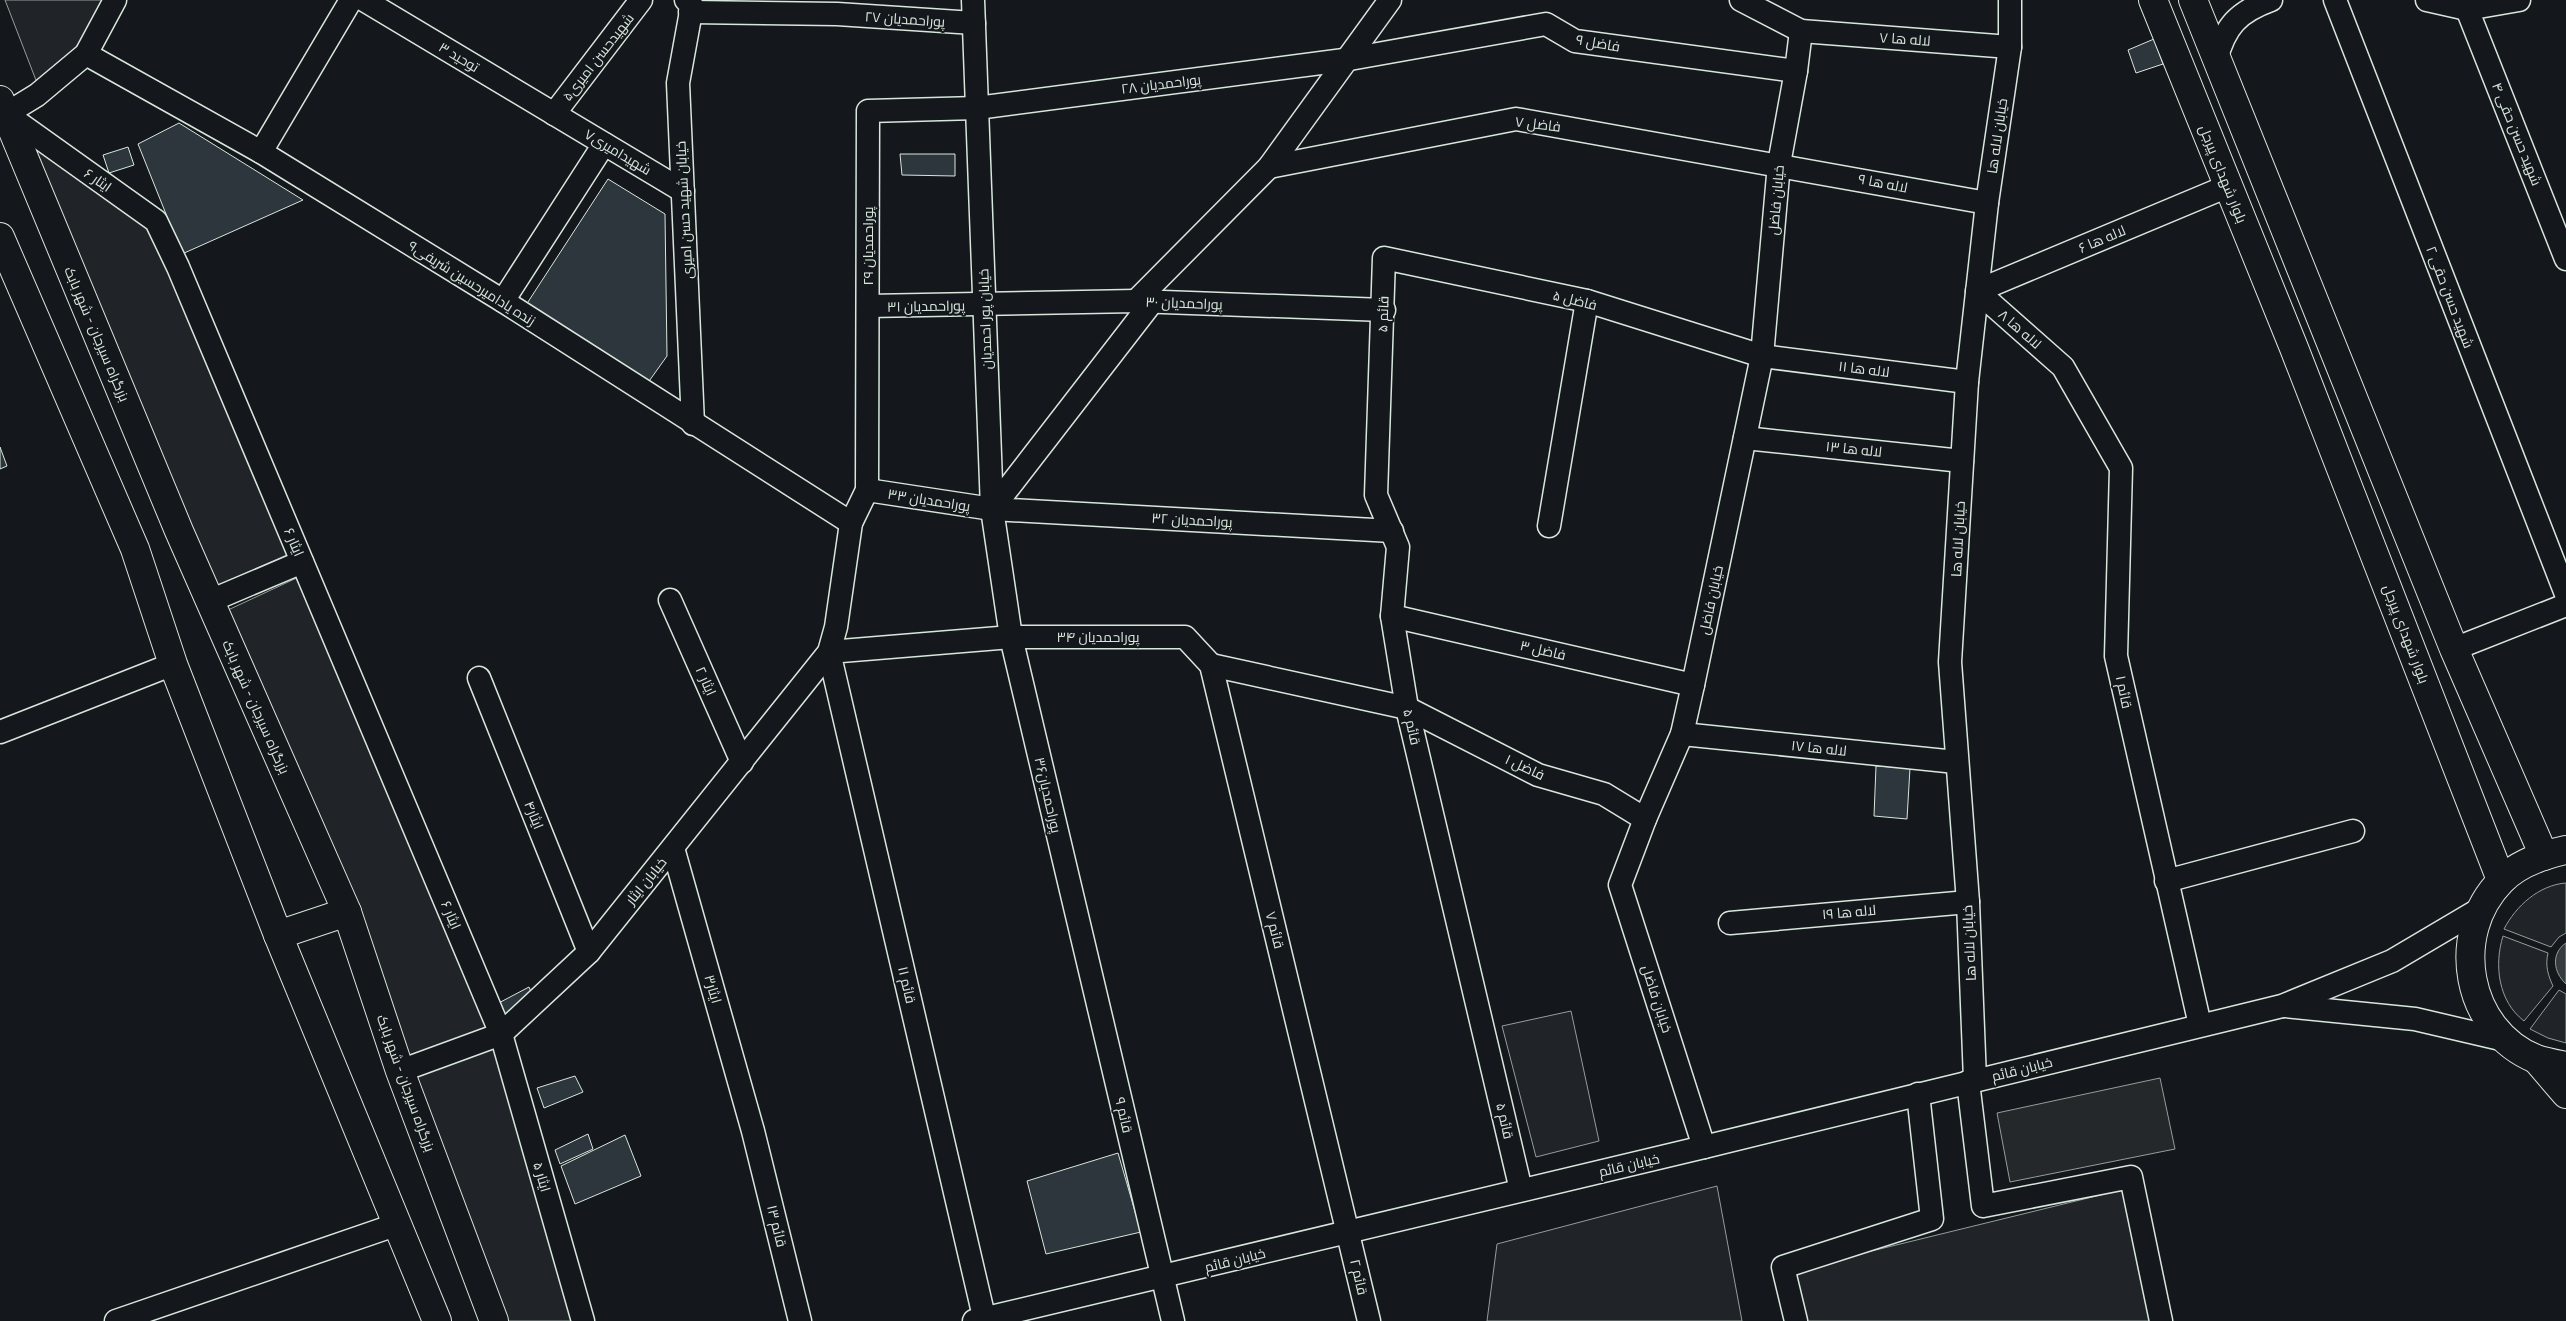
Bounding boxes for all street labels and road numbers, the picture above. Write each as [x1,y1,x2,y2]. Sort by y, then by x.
street label: پوراحمدیان ۲۷ [864,7,946,32]
street label: شهیدحسن امیری۵ [558,10,638,104]
street label: لاله ها ۷ [1879,28,1931,50]
street label: فاضل ۹ [1575,30,1621,56]
street label: توحید ۳ [436,38,483,76]
street label: پوراحمدیان ۲۸ [1120,70,1202,99]
street label: شهید حسن حقی ۴ [2488,80,2546,188]
street label: خیابان لاله ها [1983,97,2011,175]
street label: فاضل ۷ [1514,112,1562,136]
street label: بلوار شهدای پیرجل [2194,122,2251,226]
street label: شهیدامیری۷ [581,125,655,179]
street label: خیابان شهید حسن امیری [671,140,697,280]
street label: ایثار ۶ [81,164,115,196]
street label: خیابان فاضل [1764,164,1788,236]
street label: لاله ها ۹ [1857,169,1909,197]
street label: پوراحمدیان ۲۹ [859,206,878,286]
street label: لاله ها ۶ [2076,221,2128,257]
street label: زنده یادامیرحسین شریفی۹ [405,236,539,330]
street label: شهید حسن حقی ۲ [2422,243,2478,351]
street label: بزرگراه سیرجان - شهر بابک [60,264,134,404]
street label: خیابان پور احمدیان [974,268,997,370]
street label: فاضل ۵ [1551,286,1599,314]
street label: پوراحمدیان ۳۰ [1145,293,1223,314]
street label: قائم ۵ [1373,295,1394,333]
street label: پوراحمدیان ۳۱ [887,296,966,317]
street label: لاله ها ۸ [1995,305,2045,353]
street label: لاله ها ۱۱ [1837,357,1891,381]
street label: لاله ها ۱۳ [1825,437,1883,461]
street label: پوراحمدیان ۳۳ [886,485,972,516]
street label: خیابان لاله ها [1947,501,1969,577]
street label: پوراحمدیان ۳۲ [1151,509,1233,532]
street label: ایثار ۶ [280,525,308,559]
street label: خیابان فاضل [1695,564,1727,636]
street label: بلوار شهدای پیرجل [2378,582,2433,686]
street label: پوراحمدیان ۳۴ [1056,628,1140,647]
street label: فاضل ۳ [1518,636,1568,664]
street label: بزرگراه سیرجان - شهر بابک [218,637,294,777]
street label: ایثار ۲ [692,664,720,698]
street label: قائم ۱ [2111,674,2136,710]
street label: قائم ۵ [1398,707,1425,747]
street label: لاله ها ۱۷ [1790,736,1848,760]
street label: فاضل ۱ [1502,750,1548,784]
street label: پوراحمدیان۳۶ [1030,755,1066,835]
street label: ایثار۴ [520,798,548,832]
street label: خیابان ایثار [621,854,671,909]
street label: ایثار ۶ [437,898,465,932]
street label: لاله ها ۱۹ [1821,901,1877,923]
street label: خیابان لاله ها [1958,905,1980,981]
street label: قائم ۷ [1261,910,1288,951]
street label: خیابان فاضل [1638,963,1676,1035]
street label: قائم ۱۱ [893,965,920,1006]
street label: ایثار۳ [700,973,726,1005]
street label: بزرگراه سیرجان - شهر بابک [373,1012,439,1154]
street label: خیابان قائم [1990,1053,2055,1086]
street label: قائم ۹ [1110,1095,1137,1135]
street label: قائم ۵ [1491,1101,1518,1141]
street label: خیابان قائم [1597,1149,1661,1182]
street label: ایثار ۵ [529,1160,555,1194]
street label: قائم ۱۳ [762,1203,791,1249]
street label: خیابان قائم [1203,1244,1268,1277]
street label: قائم ۲ [1345,1257,1372,1297]

